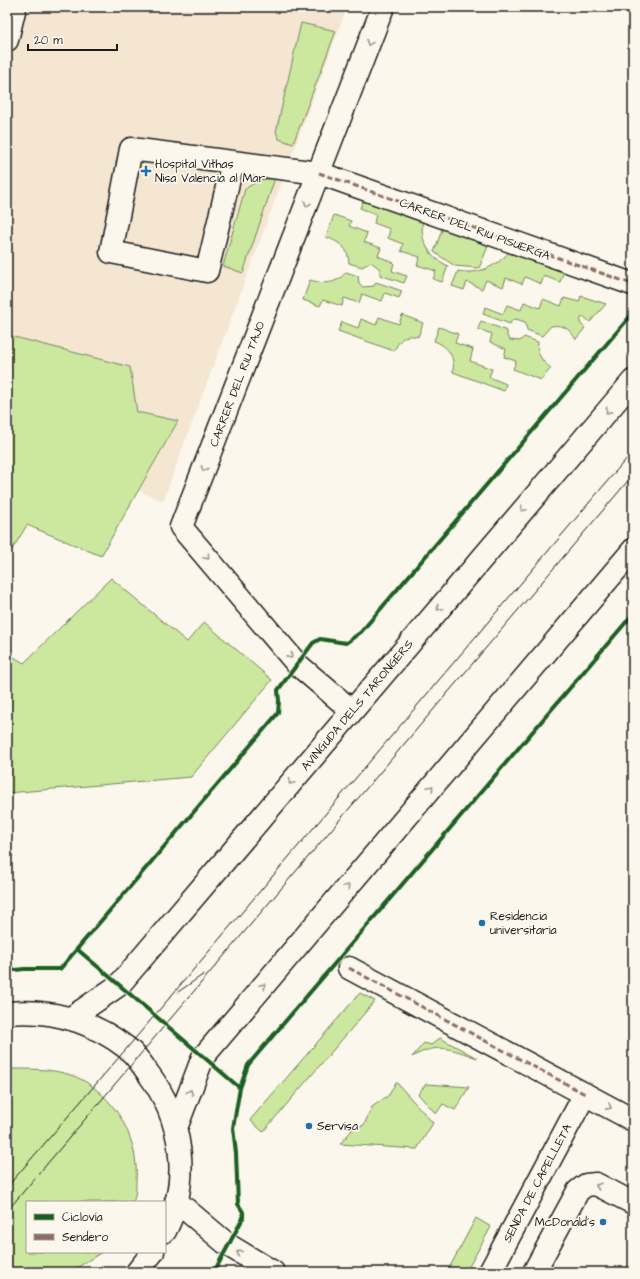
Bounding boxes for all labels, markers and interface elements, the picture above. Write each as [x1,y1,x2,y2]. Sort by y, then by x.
scale bar [28,26,117,52]
text: 20 m [34,32,63,49]
one-way arrow [365,40,373,47]
place label: Hospital Vithas Nisa Valencia al Mar [155,156,265,187]
marker: Hospital Vithas Nisa Valencia al Mar [140,165,152,177]
street label: CARRER DEL RIU PISUERGA [397,194,553,265]
one-way arrow [304,201,312,208]
street label: CARRER DEL RIU TAJO [206,319,269,449]
one-way arrow [605,406,612,413]
one-way arrow [201,465,209,472]
one-way arrow [521,505,528,512]
one-way arrow [202,552,209,559]
one-way arrow [436,604,443,611]
street label: AVINGUDA DELS TARONGERS [297,636,418,775]
one-way arrow [286,652,293,659]
one-way arrow [288,777,296,785]
one-way arrow [427,785,434,793]
one-way arrow [343,884,350,892]
place label: Residencia universitaria [490,908,557,939]
marker: Residencia universitaria [477,918,487,928]
one-way arrow [259,984,266,991]
one-way arrow [185,1088,194,1095]
one-way arrow [605,1102,612,1109]
place label: Servisa [317,1118,358,1135]
marker: Servisa [304,1121,314,1131]
street label: SENDA DE CAPELLETA [499,1121,576,1246]
one-way arrow [595,1183,602,1191]
legend [26,1201,166,1253]
text: Ciclovía [62,1209,103,1226]
place label: McDonald's [535,1214,595,1231]
marker: McDonald's [598,1217,608,1227]
text: Sendero [62,1229,108,1246]
one-way arrow [236,1250,243,1257]

